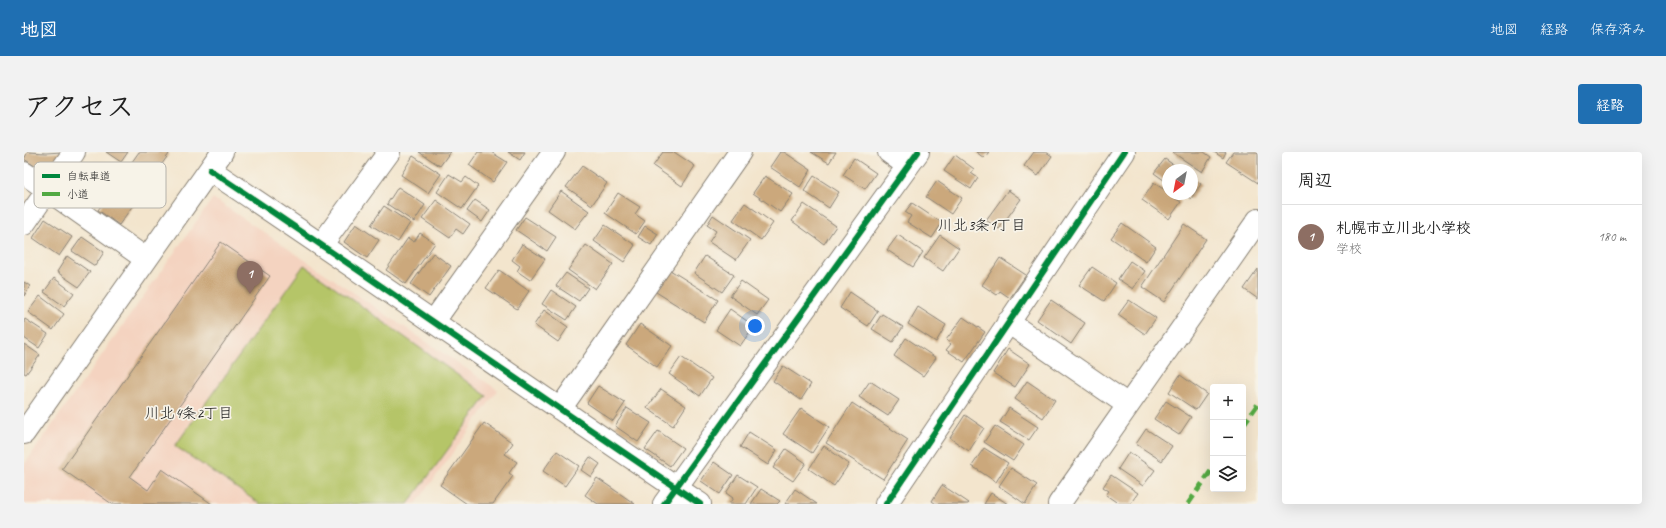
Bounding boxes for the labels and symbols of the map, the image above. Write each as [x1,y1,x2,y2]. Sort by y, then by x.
legend [34,162,166,208]
north arrow [1162,164,1198,200]
text: 自転車道 [67,169,111,183]
text: 小道 [67,187,89,201]
district label: 川北3条1丁目 [938,216,1026,235]
pin: 1 [237,261,263,294]
your location [745,316,765,336]
district label: 川北4条2丁目 [145,404,233,423]

